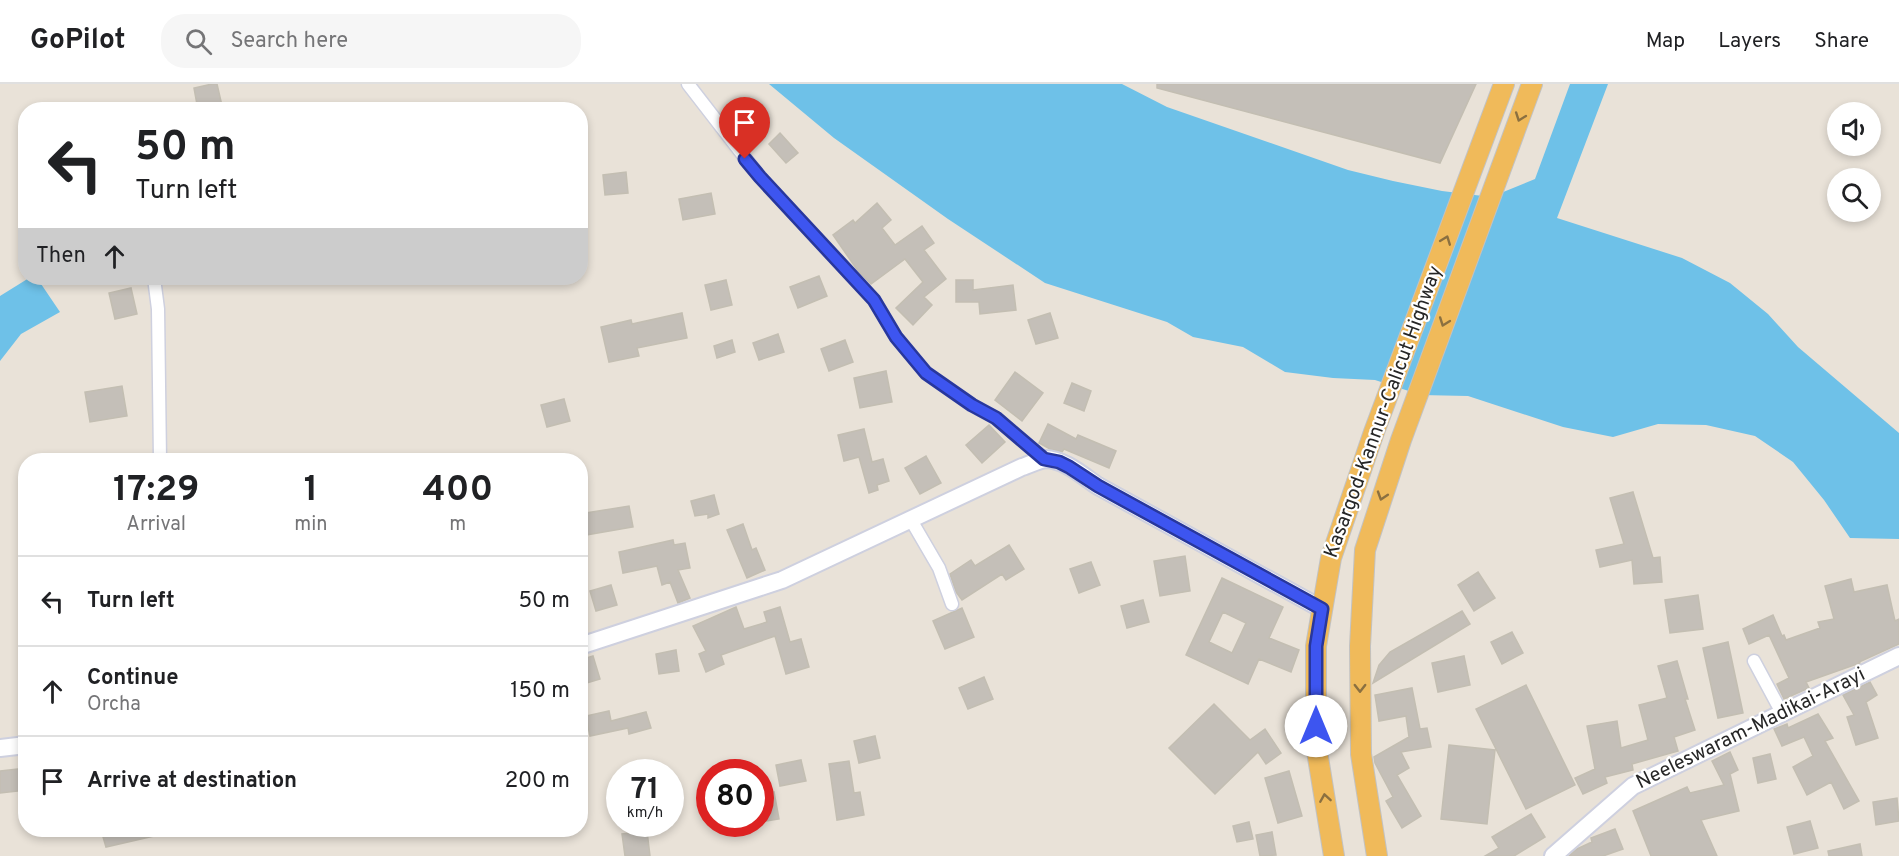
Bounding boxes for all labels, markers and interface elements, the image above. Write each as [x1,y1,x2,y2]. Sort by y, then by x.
search box [161,14,581,68]
text: GoPilot [30,23,125,59]
icon: search [182,25,215,58]
text: Search here [230,28,348,55]
text: Map [1646,28,1685,55]
text: Layers [1718,28,1781,55]
text: Share [1814,28,1869,55]
pin [719,97,770,159]
map controls [1827,102,1881,222]
button: sound [1827,102,1881,156]
icon: arrive [728,106,761,139]
one-way arrow [1515,110,1527,121]
text: 50 m [135,122,236,175]
icon: left [36,126,114,204]
button: search [1827,168,1881,222]
text: Turn left [135,174,237,208]
one-way arrow [1439,235,1451,246]
icon: ahead [98,240,131,273]
text: Then [36,243,86,270]
street label: Kasargod-Kannur-Calicut Highway [1319,262,1449,562]
one-way arrow [1439,316,1451,327]
text: 17:29 [113,468,199,514]
text: 1 [304,468,318,514]
text: 400 [423,468,493,514]
one-way arrow [1377,490,1390,501]
text: Arrival [126,512,186,538]
text: min [294,512,328,538]
text: m [449,512,466,538]
icon: left [36,585,69,618]
text: Turn left [87,588,175,615]
text: 50 m [518,588,570,615]
street label: Neeleswaram-Madikai-Arayi [1632,662,1870,796]
text: Continue [87,665,178,692]
icon: ahead [36,675,69,708]
text: 150 m [510,678,570,705]
one-way arrow [1354,683,1367,692]
text: Orcha [87,692,141,718]
position arrow [1284,694,1348,758]
speed limit sign: 80 [696,759,774,837]
icon: arrive [36,765,69,798]
text: Arrive at destination [87,768,297,795]
text: 200 m [505,768,570,795]
text: 71 [631,772,659,809]
one-way arrow [1319,794,1332,804]
text: km/h [627,804,663,823]

